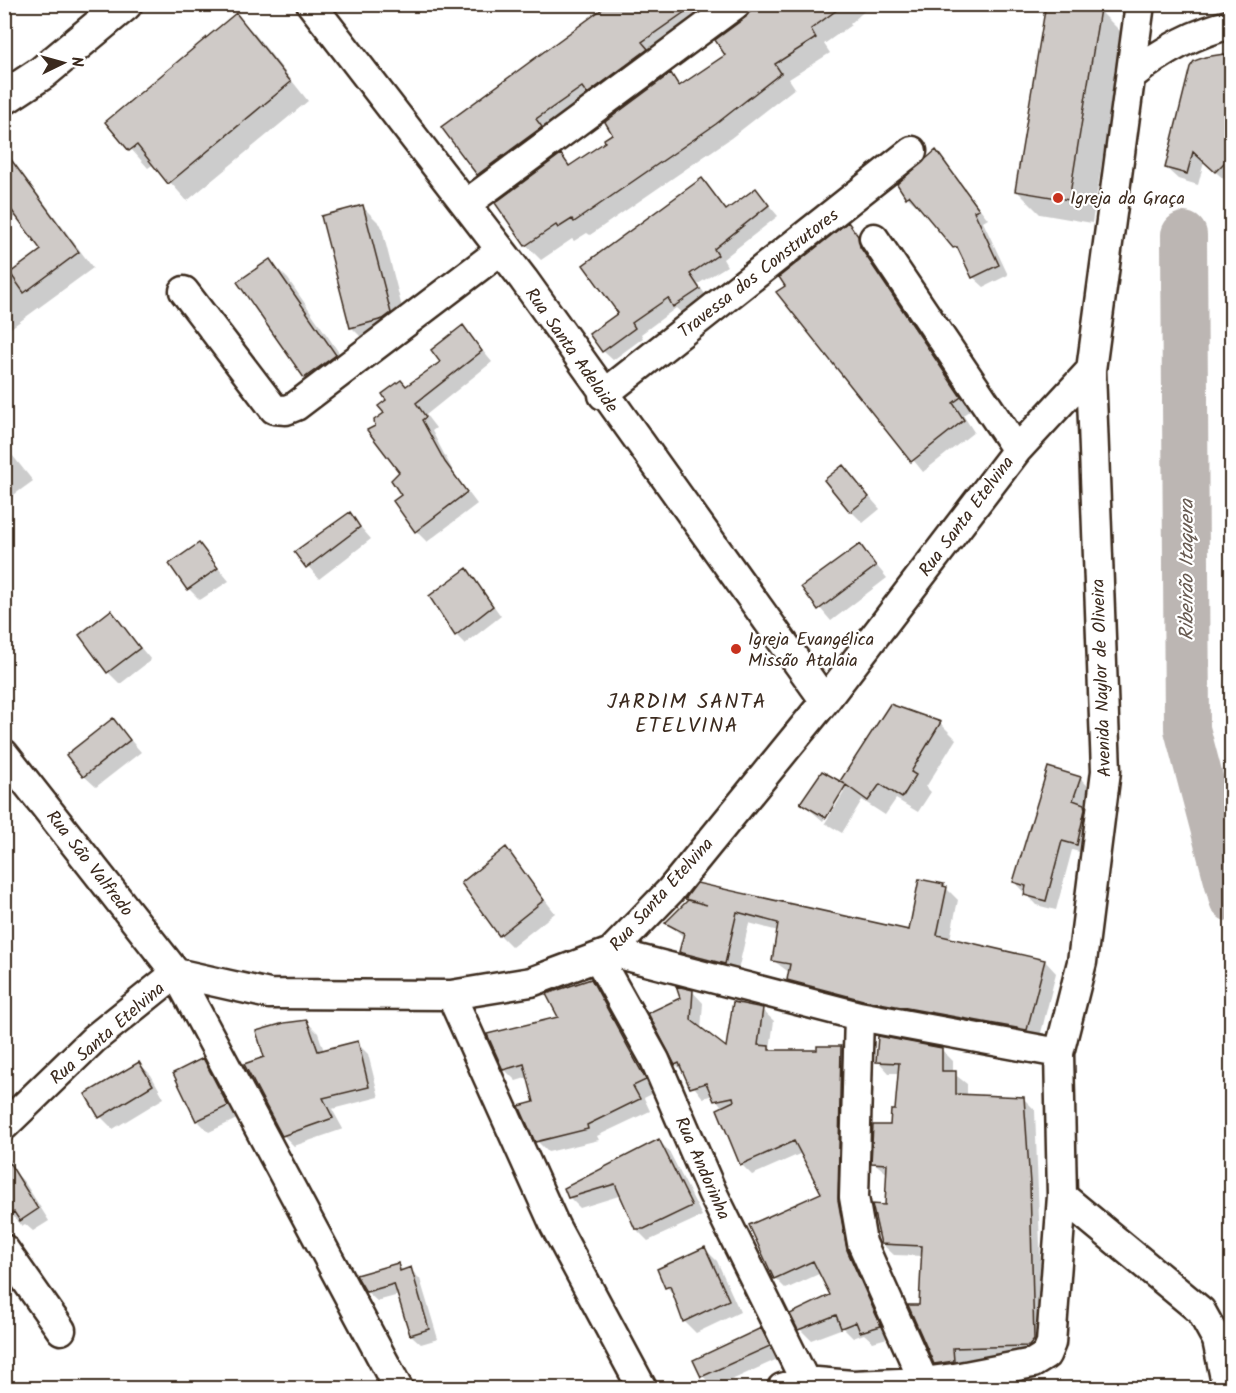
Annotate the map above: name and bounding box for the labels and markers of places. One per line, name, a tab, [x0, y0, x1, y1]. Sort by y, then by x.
place label: Igreja da Graça	[1070, 185, 1185, 214]
marker: Igreja da Graça	[1051, 191, 1065, 205]
place label: Igreja Evangélica Missão Atalaia	[748, 626, 874, 676]
marker: Igreja Evangélica Missão Atalaia	[729, 642, 743, 656]

